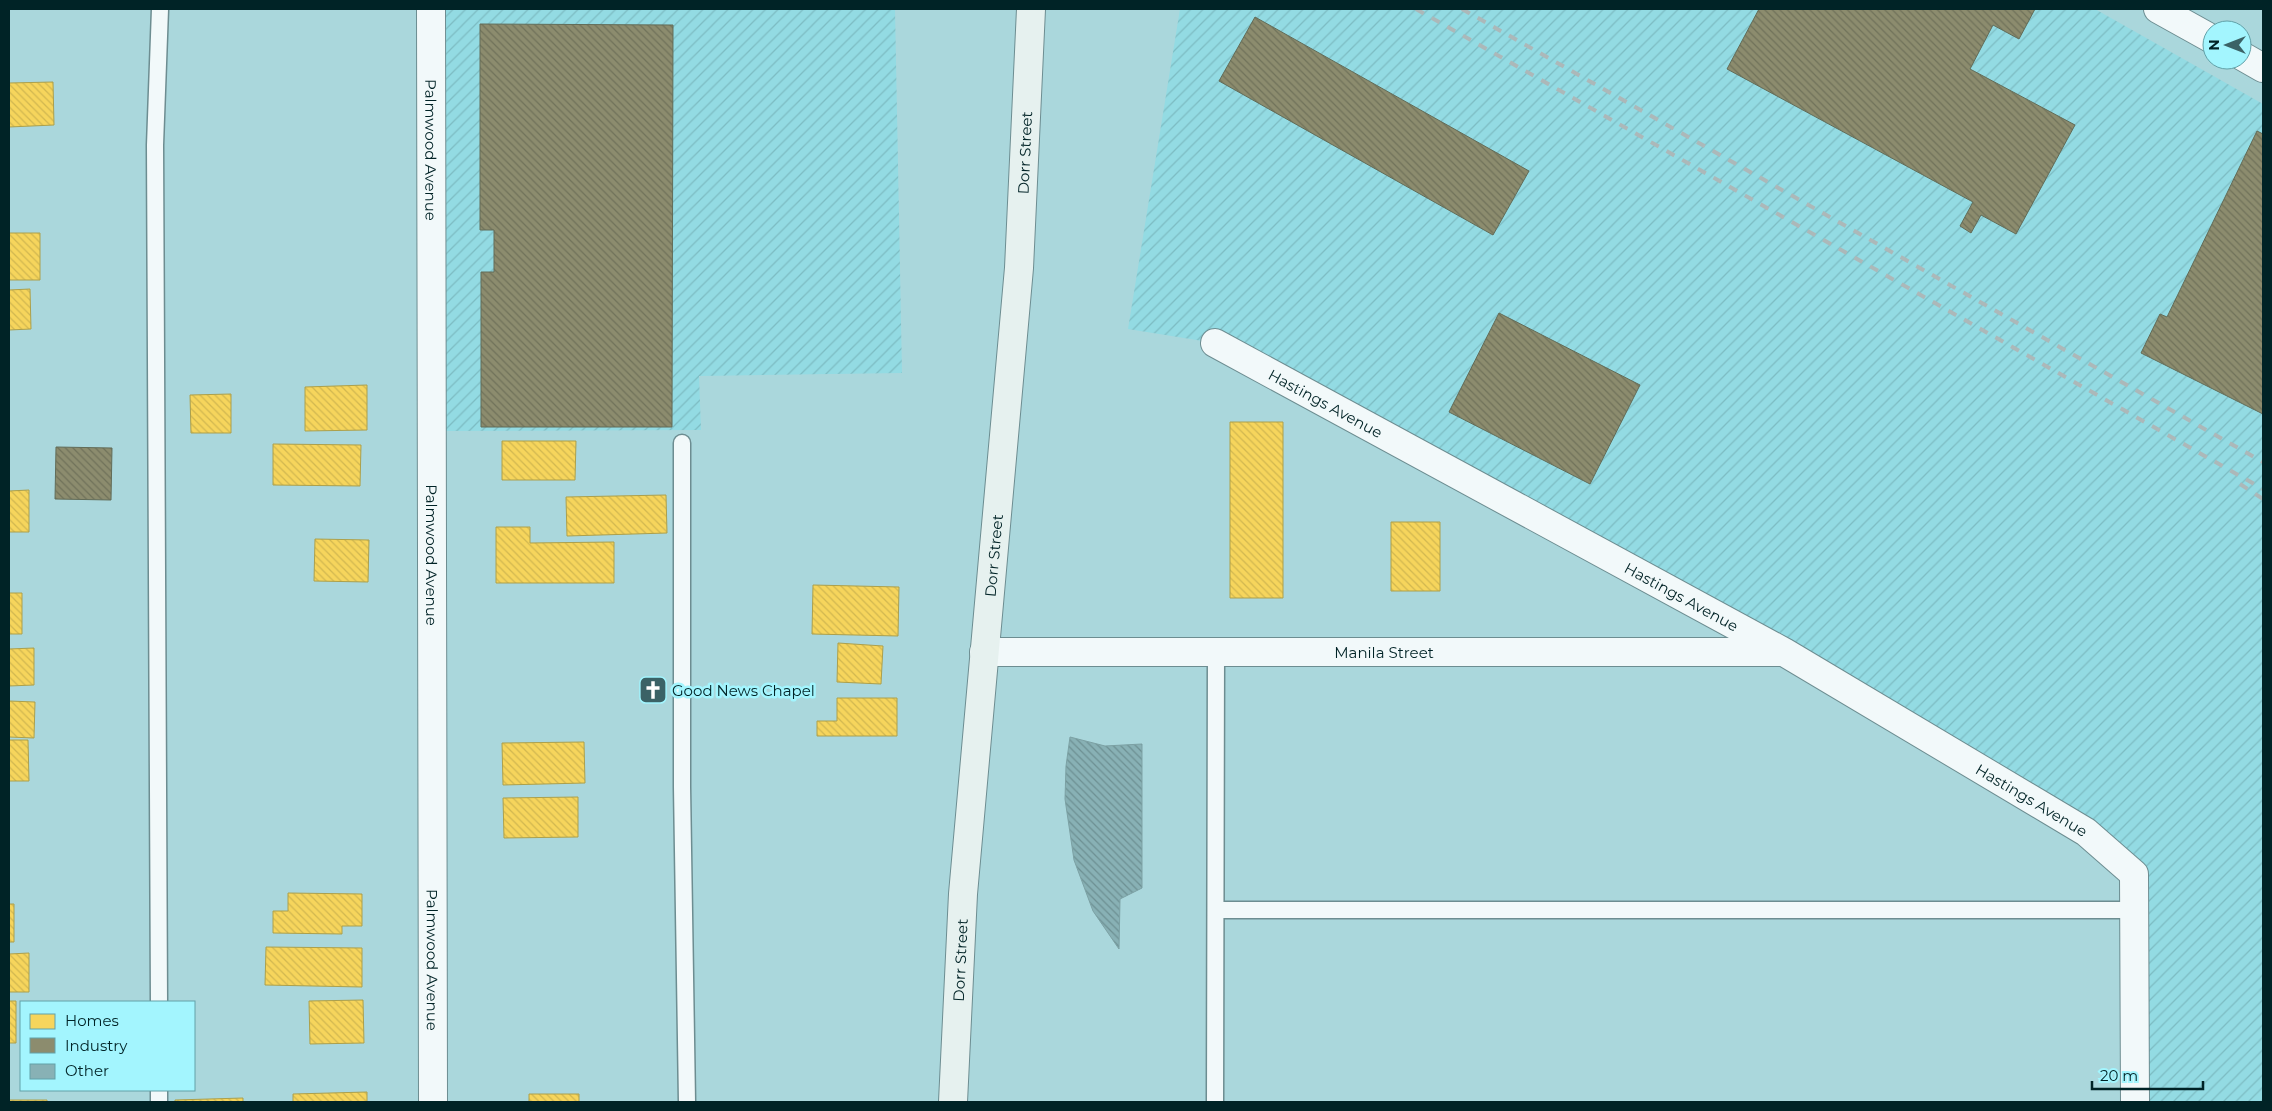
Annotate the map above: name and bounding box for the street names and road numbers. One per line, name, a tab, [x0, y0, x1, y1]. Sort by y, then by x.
street label: Palmwood Avenue	[422, 79, 441, 221]
street label: Dorr Street	[1013, 111, 1036, 195]
street label: Hastings Avenue	[1265, 365, 1386, 442]
street label: Palmwood Avenue	[422, 484, 442, 626]
street label: Dorr Street	[980, 513, 1006, 598]
street label: Hastings Avenue	[1621, 558, 1742, 635]
street label: Manila Street	[1334, 643, 1434, 662]
street label: Hastings Avenue	[1972, 759, 2091, 840]
street label: Palmwood Avenue	[423, 889, 442, 1031]
street label: Dorr Street	[948, 918, 971, 1002]

